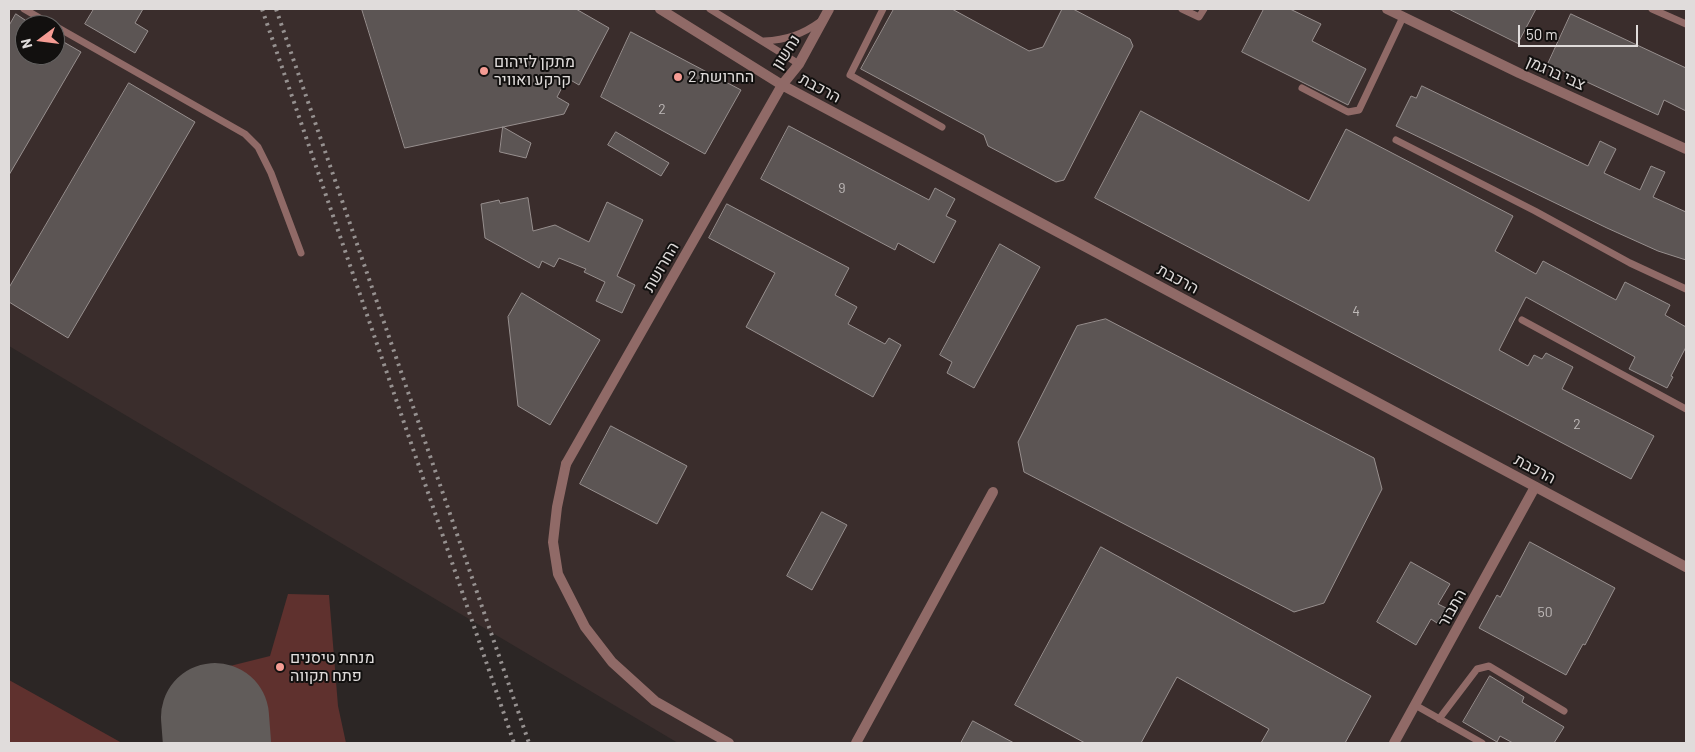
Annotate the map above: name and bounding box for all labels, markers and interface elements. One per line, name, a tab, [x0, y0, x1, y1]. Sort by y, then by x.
north arrow	[15, 15, 65, 65]
scale bar	[1520, 15, 1640, 47]
text: 50 m	[1526, 25, 1558, 43]
street label: נחשון	[768, 31, 804, 73]
text: N	[17, 37, 35, 50]
place label: מתקן לזיהום קרקע ואוויר	[494, 52, 575, 90]
street label: צבי ברגמן	[1524, 52, 1588, 94]
marker: מתקן לזיהום קרקע ואוויר	[478, 65, 490, 77]
place label: החרושת 2	[688, 67, 754, 87]
street label: הרכבת	[796, 69, 844, 107]
marker: החרושת 2	[672, 71, 684, 83]
house number: 2	[658, 101, 666, 117]
house number: 9	[838, 180, 846, 196]
street label: החרושת	[639, 239, 683, 295]
street label: הרכבת	[1154, 260, 1202, 298]
house number: 4	[1352, 303, 1360, 319]
house number: 2	[1573, 416, 1581, 432]
street label: הרכבת	[1511, 450, 1559, 488]
street label: התבור	[1434, 586, 1470, 630]
house number: 50	[1537, 604, 1553, 620]
place label: מנחת טיסנים פתח תקווה	[290, 648, 375, 686]
marker: מנחת טיסנים פתח תקווה	[274, 661, 286, 673]

